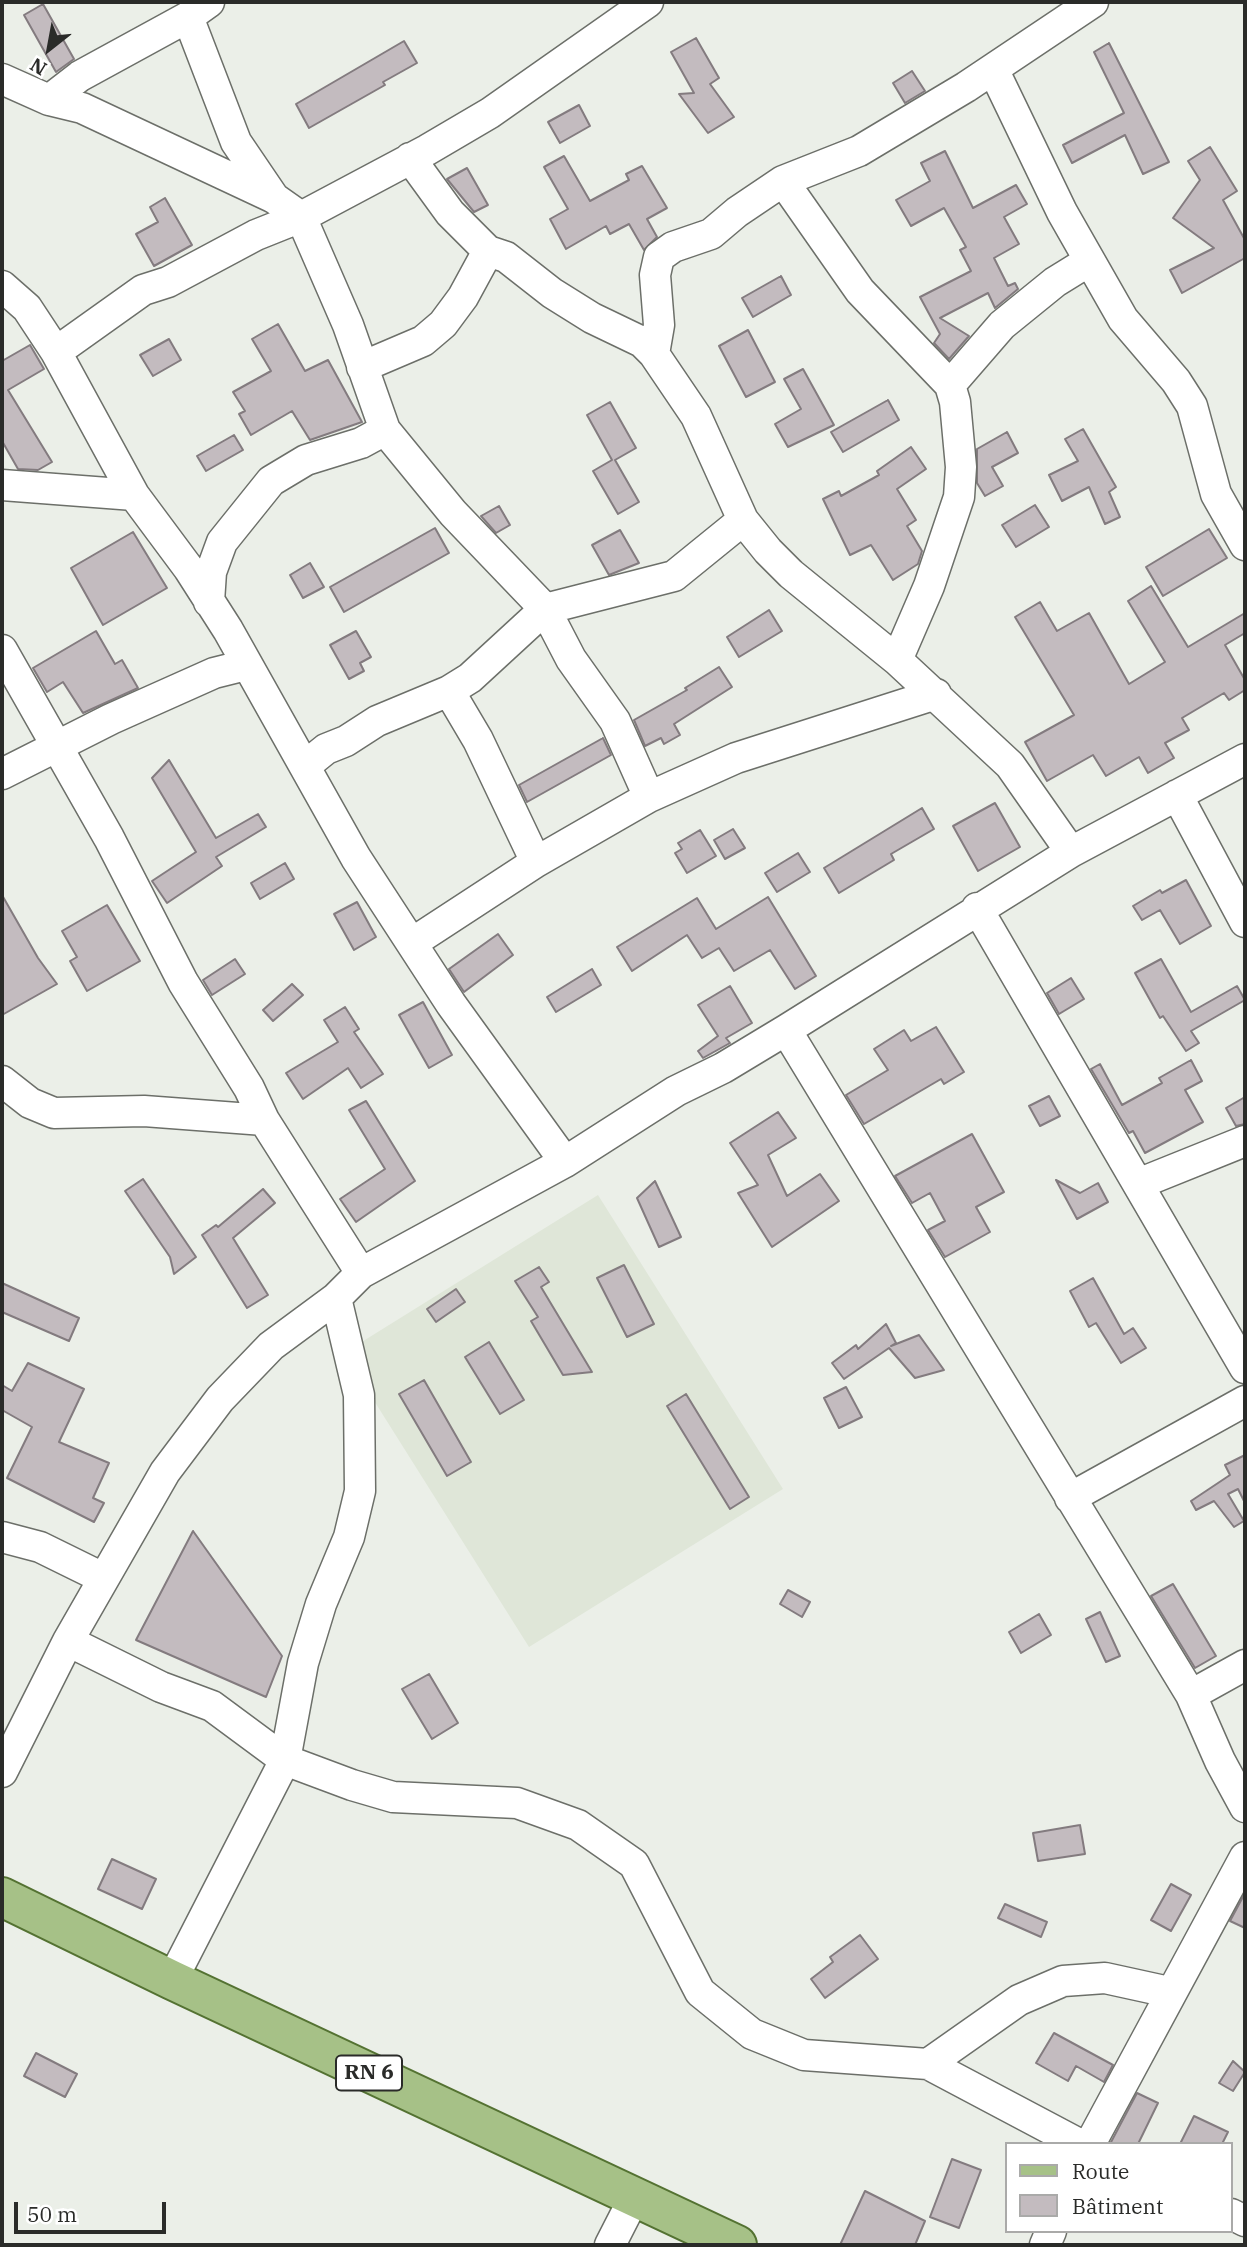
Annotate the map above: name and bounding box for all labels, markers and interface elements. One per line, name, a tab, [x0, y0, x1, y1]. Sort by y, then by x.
north arrow	[14, 14, 84, 84]
text: N	[26, 53, 51, 81]
road number: RN 6	[336, 2056, 402, 2090]
legend	[1006, 2142, 1233, 2233]
text: Route	[1072, 2157, 1129, 2185]
scale bar	[18, 2188, 170, 2232]
text: Bâtiment	[1072, 2192, 1163, 2220]
text: 50 m	[27, 2200, 77, 2228]

